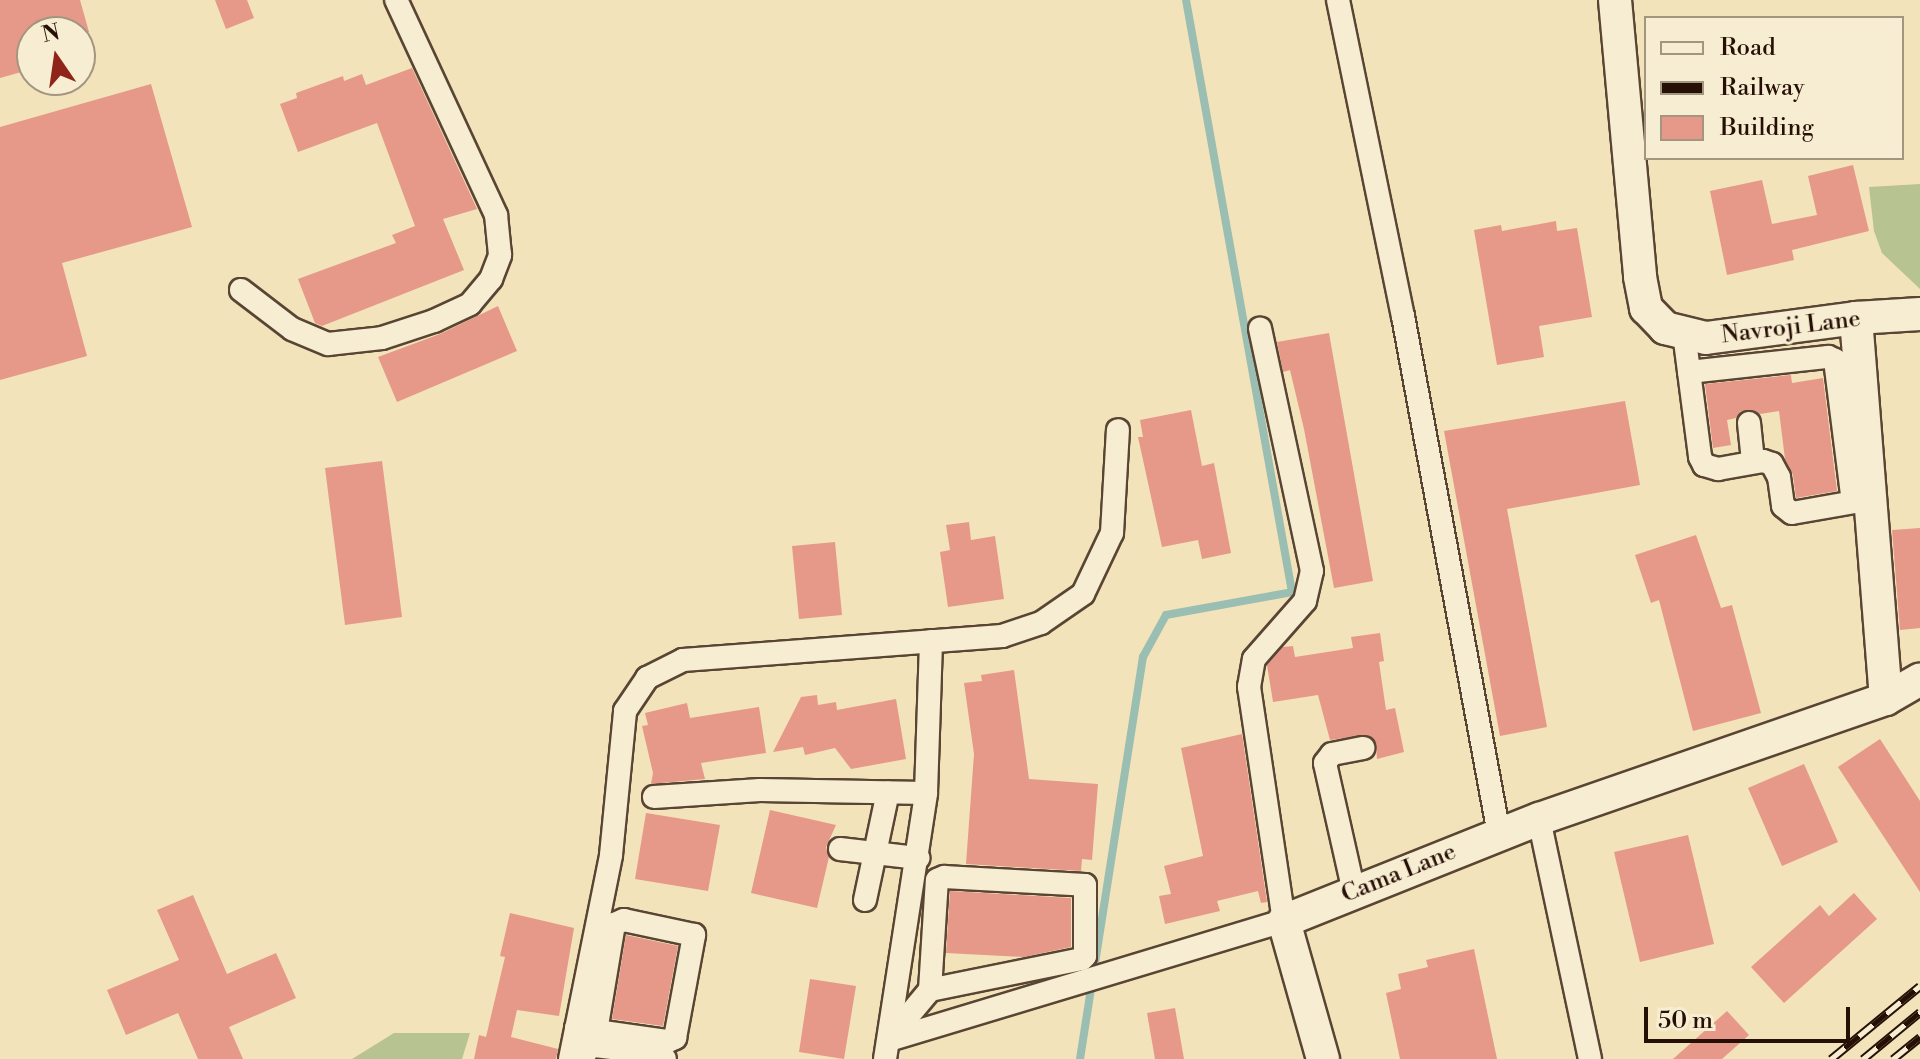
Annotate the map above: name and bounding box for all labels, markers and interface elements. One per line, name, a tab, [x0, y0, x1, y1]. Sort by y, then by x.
north arrow	[16, 16, 96, 96]
legend	[1644, 16, 1904, 160]
text: N	[39, 19, 62, 49]
text: Road	[1720, 33, 1776, 63]
text: Railway	[1720, 73, 1805, 103]
text: Building	[1720, 113, 1814, 143]
street label: Navroji Lane	[1720, 305, 1862, 351]
street label: Cama Lane	[1337, 838, 1461, 910]
scale bar	[1648, 991, 1854, 1041]
text: 50 m	[1658, 1006, 1713, 1036]

